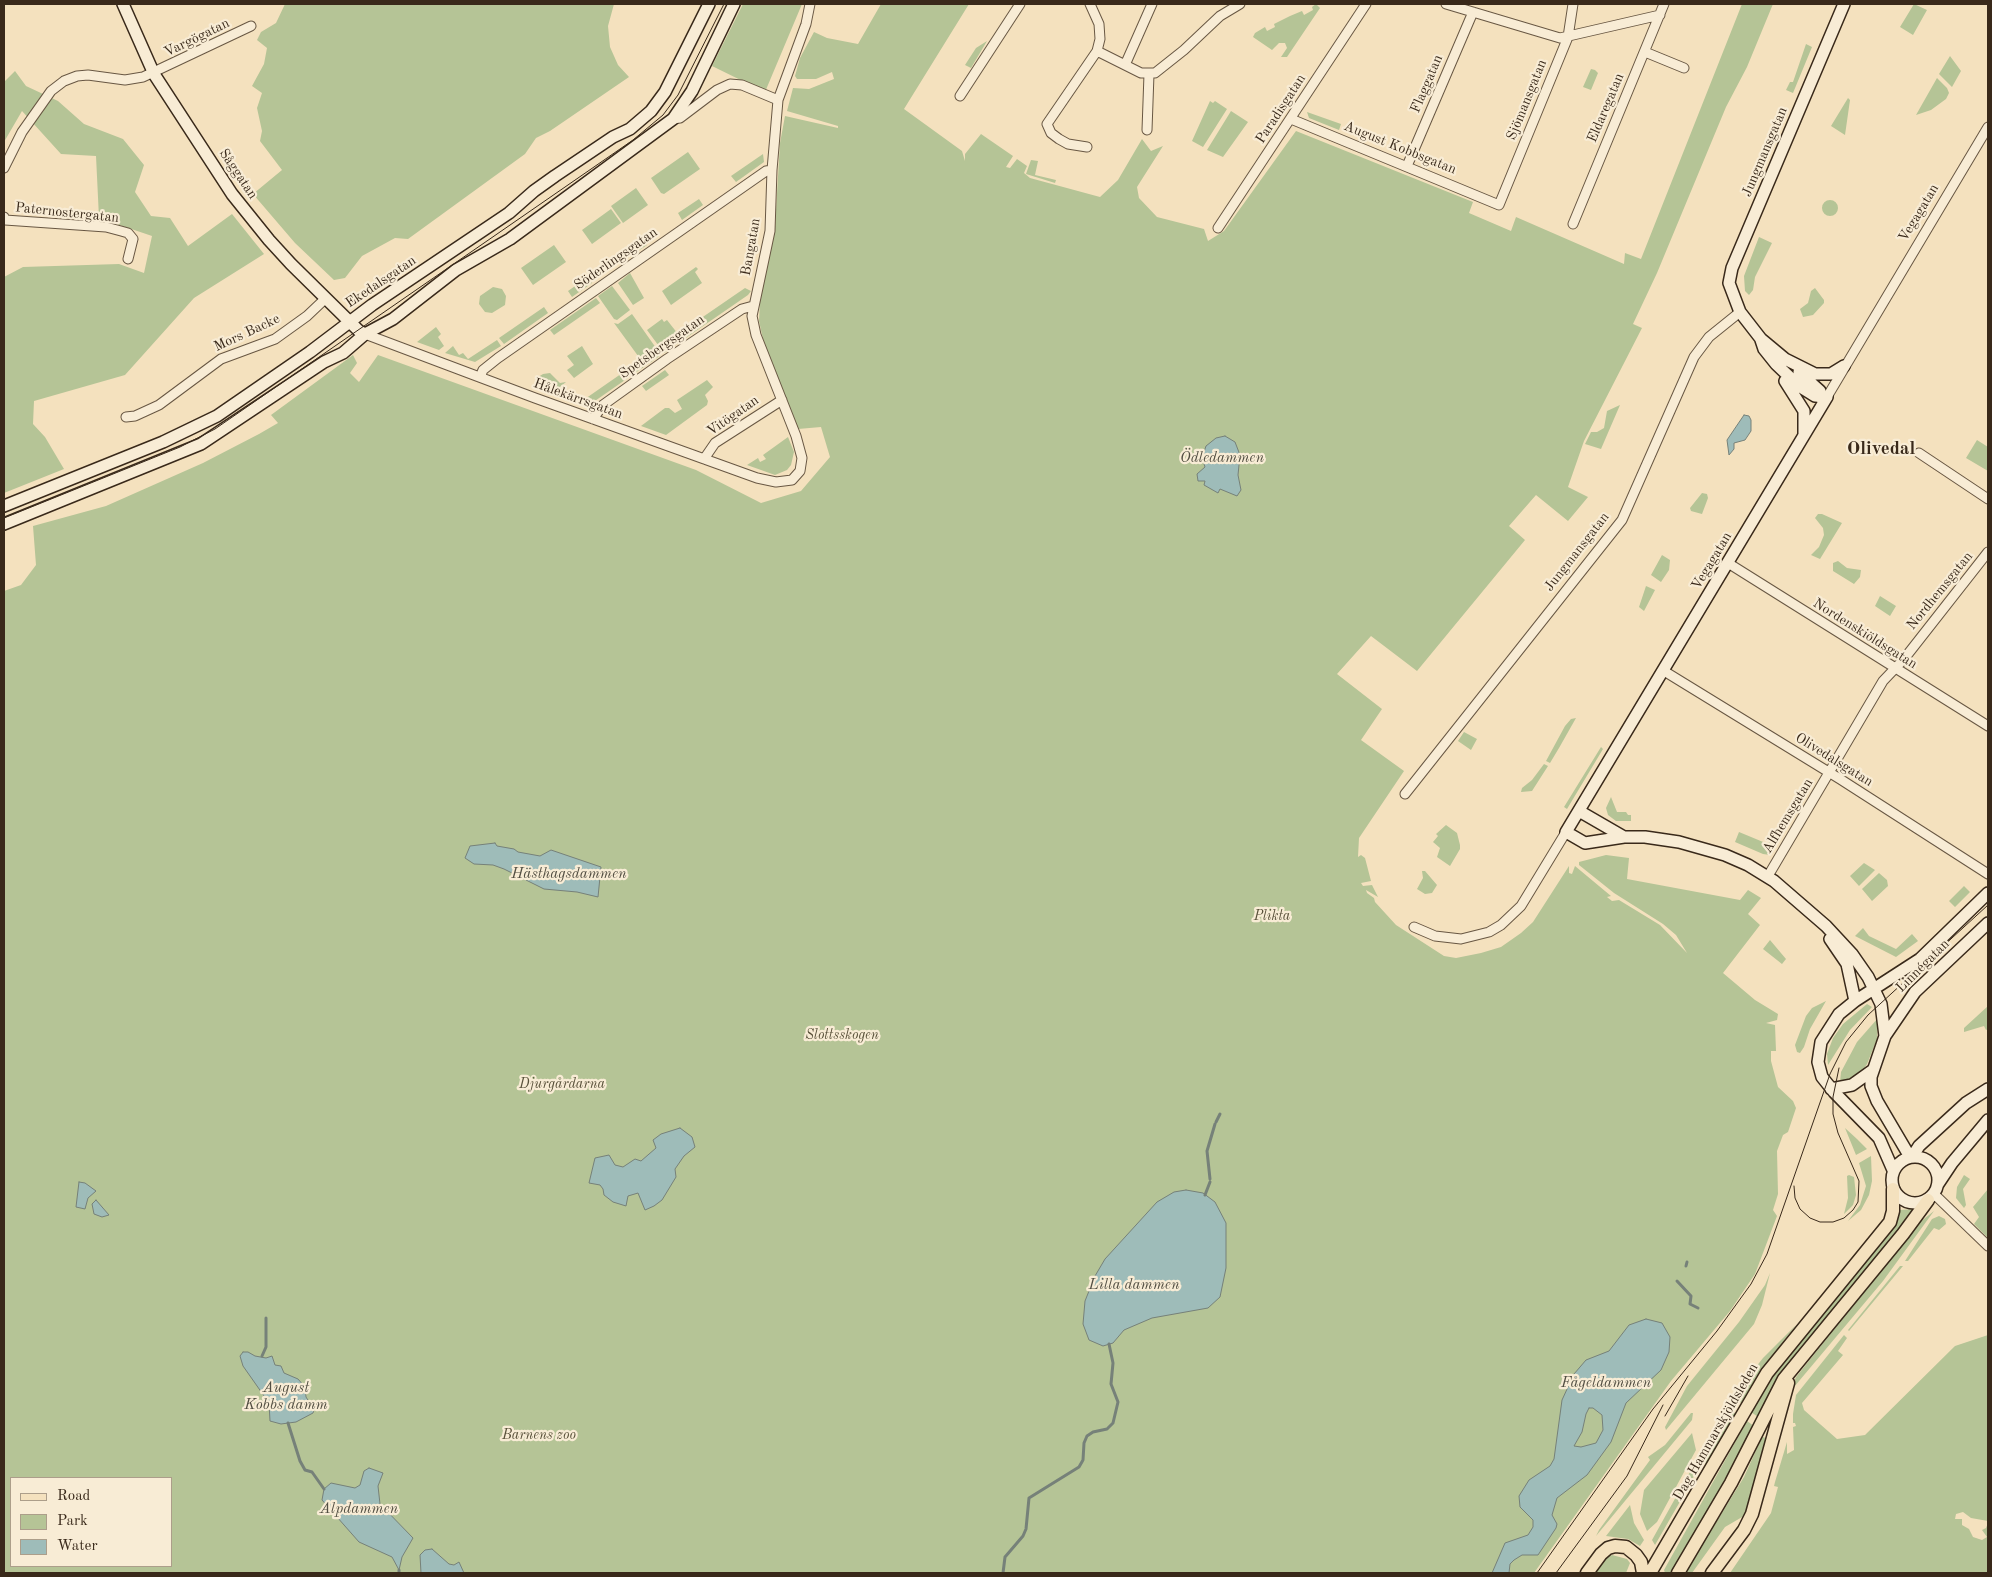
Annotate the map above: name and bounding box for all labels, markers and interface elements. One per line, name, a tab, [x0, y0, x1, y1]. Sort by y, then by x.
street label: Vargögatan	[162, 15, 232, 61]
street label: Flaggatan	[1407, 52, 1447, 116]
street label: Sjömansgatan	[1503, 57, 1551, 143]
street label: Paradisgatan	[1252, 71, 1310, 147]
street label: Eldaregatan	[1584, 71, 1628, 145]
street label: Jungmansgatan	[1739, 105, 1791, 199]
street label: August Kobbsgatan	[1341, 118, 1459, 178]
street label: Såggatan	[215, 146, 261, 202]
street label: Vegagatan	[1895, 181, 1943, 245]
street label: Paternostergatan	[14, 199, 120, 227]
street label: Bangatan	[738, 217, 764, 277]
street label: Söderlingsgatan	[571, 224, 661, 294]
street label: Ekedalsgatan	[343, 252, 419, 312]
street label: Mors Backe	[211, 310, 283, 356]
street label: Spetsbergsgatan	[616, 311, 708, 383]
street label: Hålekärrsgatan	[531, 375, 625, 423]
street label: Vitögatan	[704, 392, 762, 440]
district label: Olivedal	[1847, 438, 1915, 460]
water label: Ödledammen	[1180, 449, 1264, 467]
street label: Jungmansgatan	[1541, 509, 1613, 595]
street label: Vegagatan	[1688, 529, 1736, 593]
street label: Nordhemsgatan	[1903, 548, 1977, 634]
street label: Nordenskiöldsgatan	[1810, 595, 1920, 673]
street label: Olivedalsgatan	[1792, 729, 1876, 791]
street label: Alfhemsgatan	[1759, 776, 1817, 856]
water label: Hästhagsdammen	[511, 865, 627, 883]
park label: Plikta	[1254, 908, 1290, 924]
street label: Linnégatan	[1893, 936, 1953, 996]
park label: Slottsskogen	[805, 1027, 879, 1043]
park label: Djurgårdarna	[519, 1076, 605, 1092]
water label: Lilla dammen	[1088, 1276, 1180, 1294]
street label: Dag Hammarskjöldsleden	[1670, 1360, 1762, 1504]
water label: Fågeldammen	[1561, 1374, 1651, 1392]
water label: August Kobbs damm	[244, 1379, 328, 1414]
park label: Barnens zoo	[502, 1427, 576, 1443]
legend	[10, 1477, 172, 1567]
text: Road	[57, 1489, 90, 1504]
water label: Alpdammen	[320, 1500, 398, 1518]
text: Park	[57, 1514, 88, 1529]
text: Water	[57, 1539, 98, 1554]

